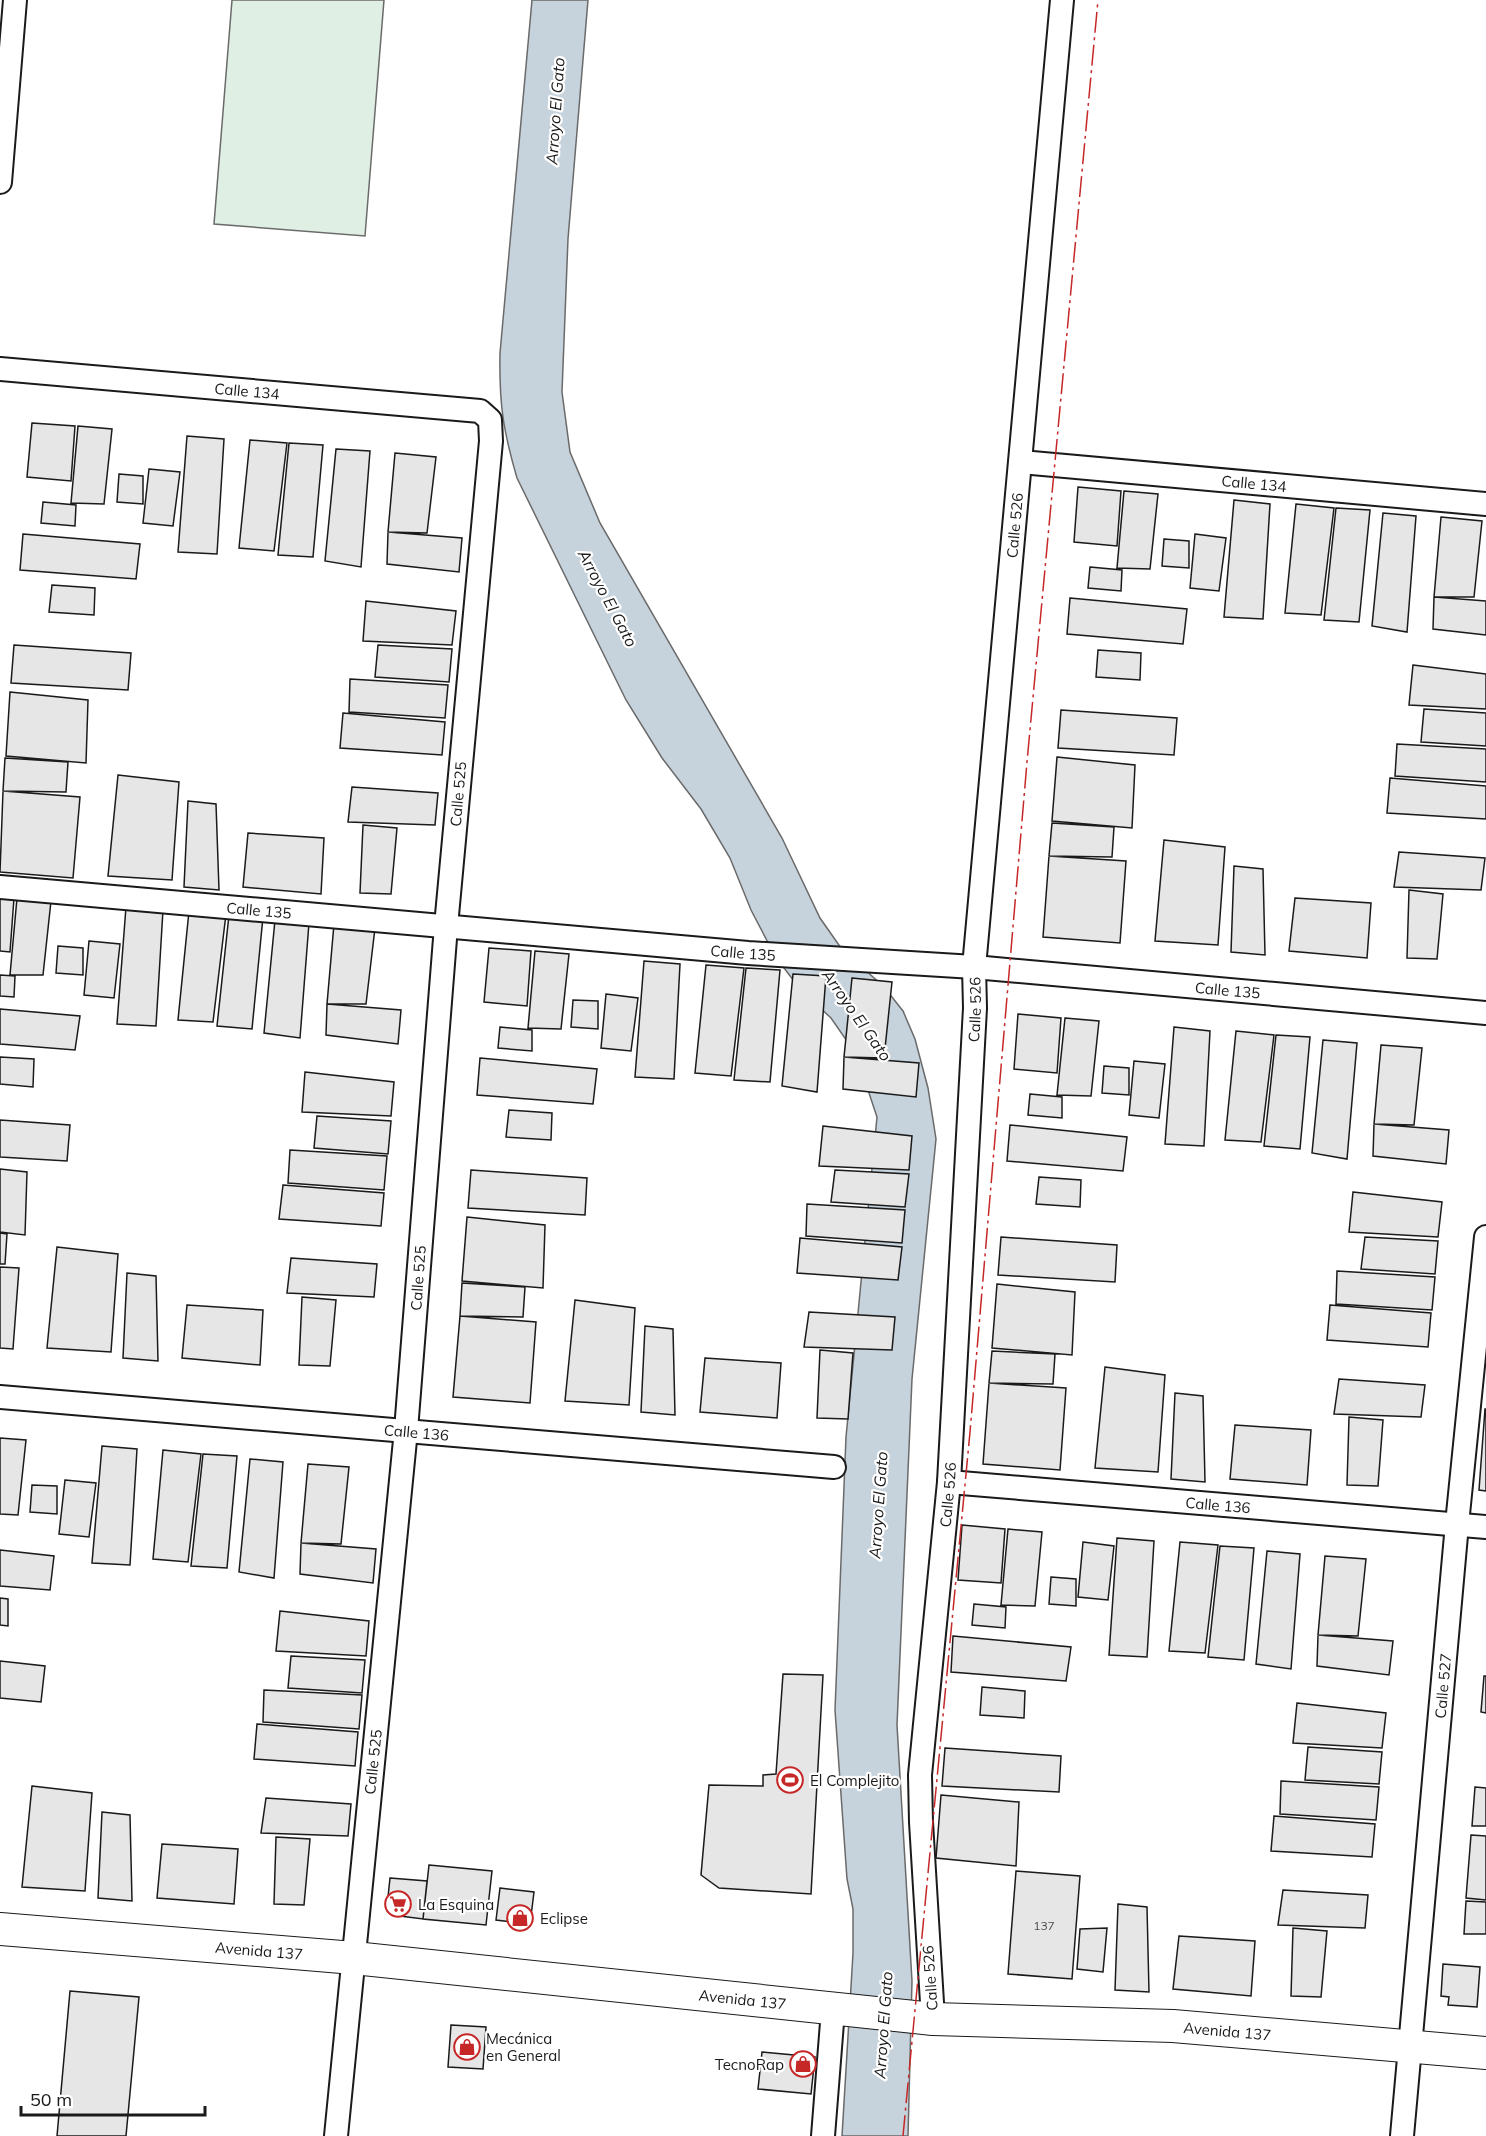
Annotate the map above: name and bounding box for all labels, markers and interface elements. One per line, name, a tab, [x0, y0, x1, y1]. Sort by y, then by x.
water label: Arroyo El Gato	[541, 57, 569, 166]
street label: Calle 134	[214, 378, 280, 403]
street label: Calle 134	[1221, 471, 1287, 495]
street label: Calle 526	[1002, 492, 1027, 559]
water label: Arroyo El Gato	[574, 545, 642, 650]
street label: Calle 525	[446, 761, 470, 827]
street label: Calle 135	[226, 898, 292, 922]
street label: Calle 135	[710, 940, 776, 964]
water label: Arroyo El Gato	[817, 964, 896, 1065]
street label: Calle 526	[964, 977, 984, 1043]
street label: Calle 135	[1194, 977, 1261, 1002]
street label: Calle 525	[406, 1245, 430, 1311]
street label: Calle 136	[383, 1420, 450, 1444]
water label: Arroyo El Gato	[864, 1451, 892, 1560]
street label: Calle 526	[935, 1462, 960, 1528]
street label: Calle 136	[1185, 1492, 1251, 1517]
street label: Calle 527	[1430, 1652, 1455, 1719]
street label: Calle 525	[360, 1729, 386, 1795]
sports icon: El Complejito	[775, 1765, 805, 1795]
place label: El Complejito	[810, 1771, 899, 1790]
supermarket icon: La Esquina	[383, 1889, 413, 1919]
place label: La Esquina	[418, 1895, 494, 1914]
shop icon: Eclipse	[505, 1903, 535, 1933]
place label: Eclipse	[540, 1909, 588, 1928]
house number: 137	[1033, 1918, 1055, 1933]
street label: Avenida 137	[214, 1937, 304, 1963]
street label: Calle 526	[918, 1945, 942, 2011]
water label: Arroyo El Gato	[869, 1971, 897, 2080]
street label: Avenida 137	[698, 1985, 787, 2013]
street label: Avenida 137	[1183, 2017, 1272, 2044]
place label: Mecánica en General	[486, 2029, 561, 2065]
shop icon: Mecánica en General	[452, 2032, 482, 2062]
shop icon: TecnoRap	[788, 2049, 818, 2079]
place label: TecnoRap	[715, 2055, 784, 2074]
scale bar	[21, 2079, 206, 2117]
text: 50 m	[30, 2088, 72, 2111]

